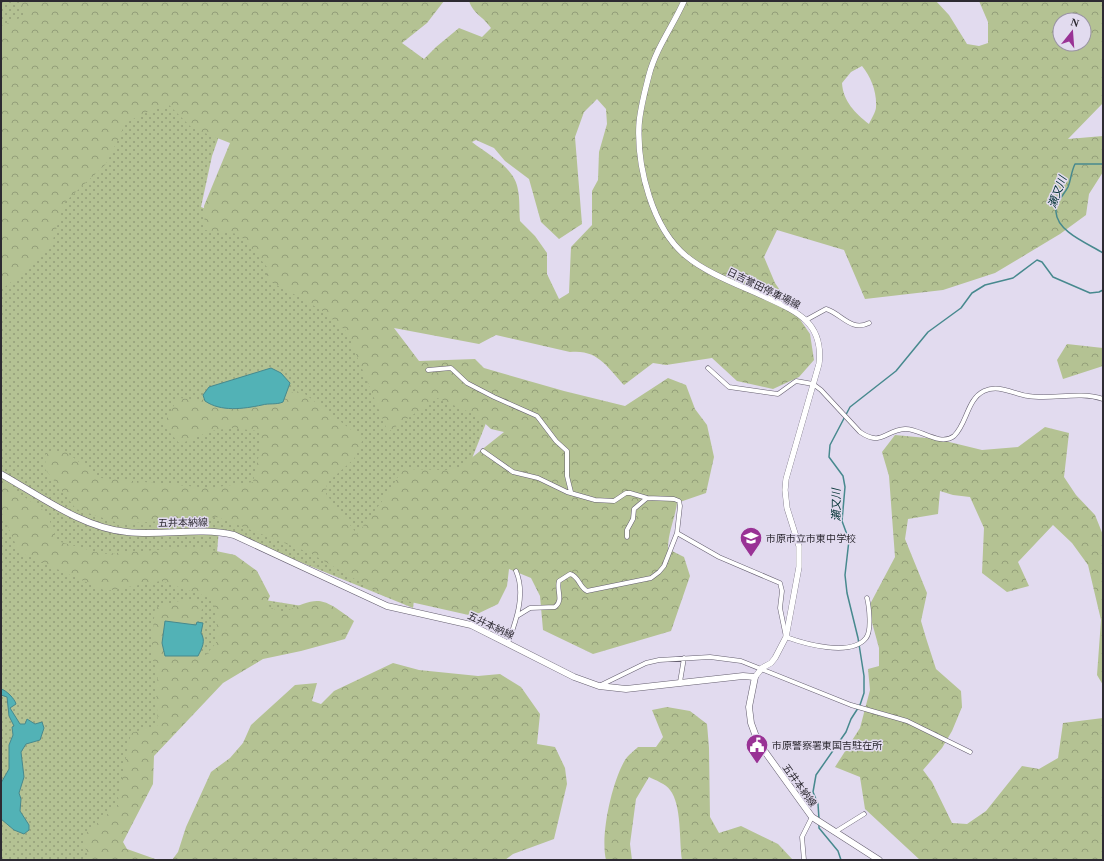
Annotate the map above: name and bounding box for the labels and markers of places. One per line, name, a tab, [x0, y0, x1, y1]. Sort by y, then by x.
school or university icon: 市原市立市東中学校	[738, 525, 764, 558]
place label: 市原市立市東中学校	[766, 533, 856, 544]
public building icon: 市原警察署東国吉駐在所	[744, 732, 770, 765]
place label: 市原警察署東国吉駐在所	[772, 740, 882, 751]

